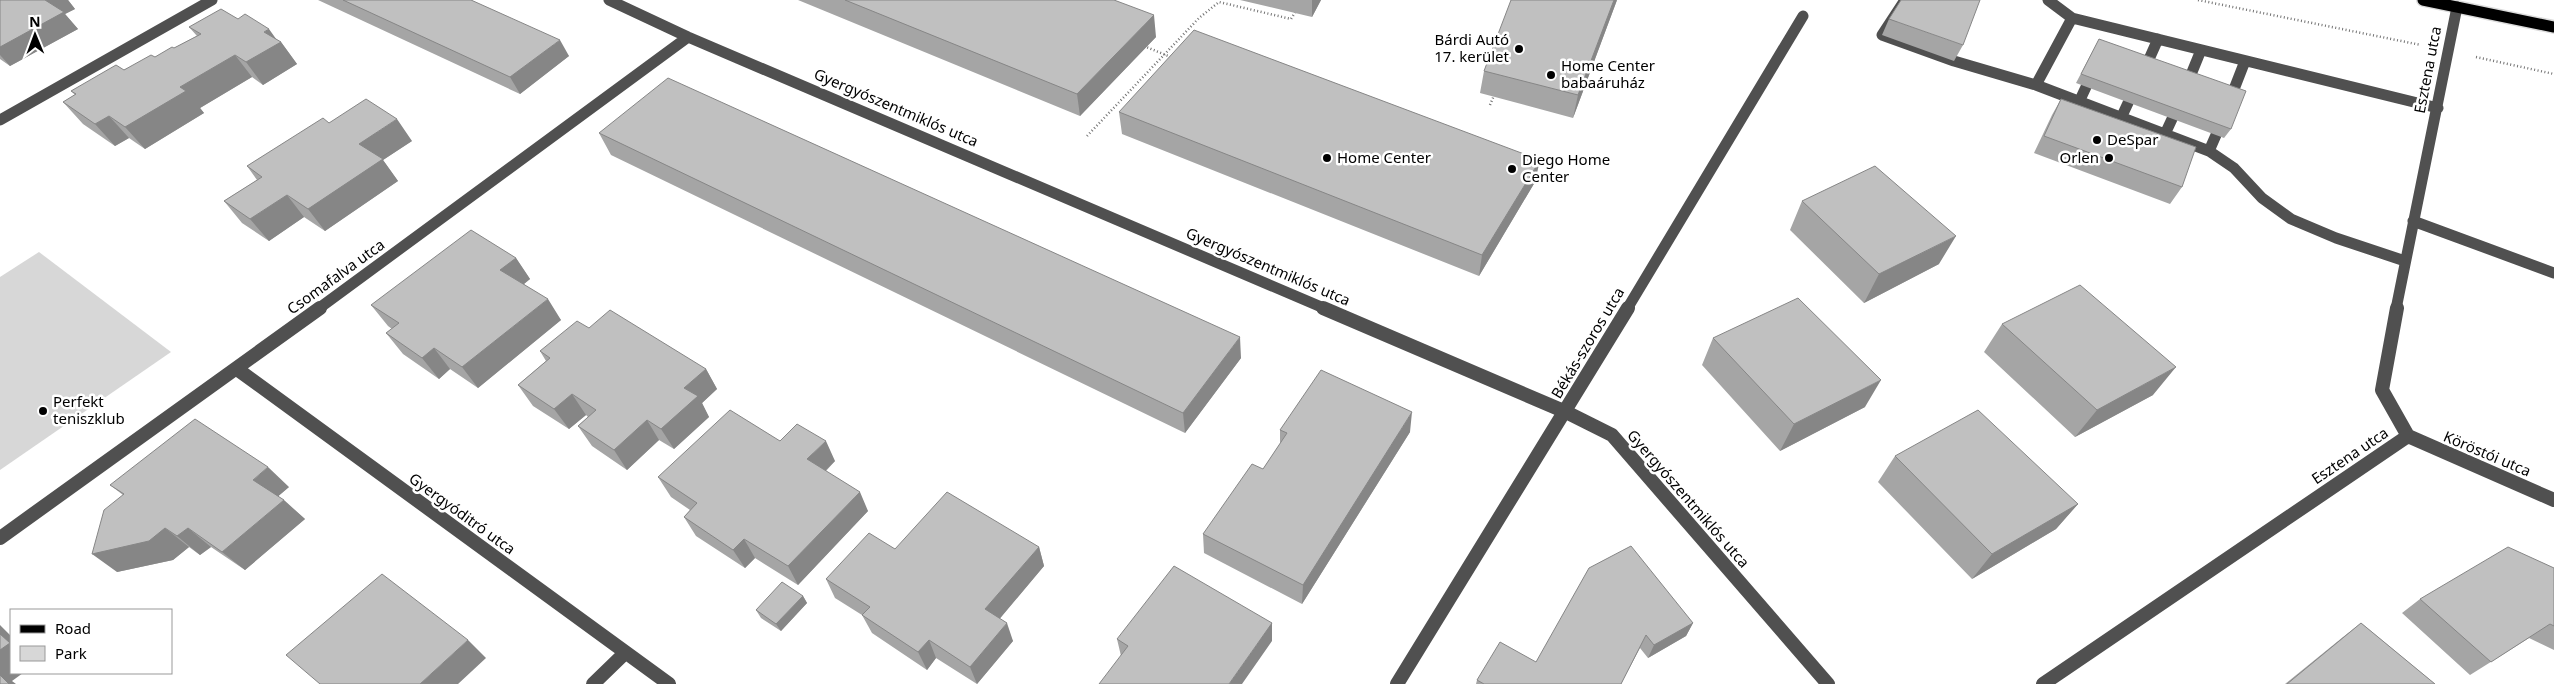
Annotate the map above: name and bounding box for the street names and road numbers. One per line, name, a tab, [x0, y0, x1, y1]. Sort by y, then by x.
street label: Esztena utca	[2409, 25, 2445, 115]
street label: Gyergyószentmiklós utca	[811, 63, 982, 151]
street label: Gyergyószentmiklós utca	[1183, 222, 1354, 310]
street label: Csomafalva utca	[283, 234, 388, 318]
street label: Békás-szoros utca	[1546, 283, 1628, 402]
street label: Esztena utca	[2307, 422, 2392, 488]
street label: Gyergyószentmiklós utca	[1623, 425, 1754, 572]
street label: Köröstói utca	[2441, 426, 2534, 480]
street label: Gyergyóditró utca	[405, 468, 520, 559]

